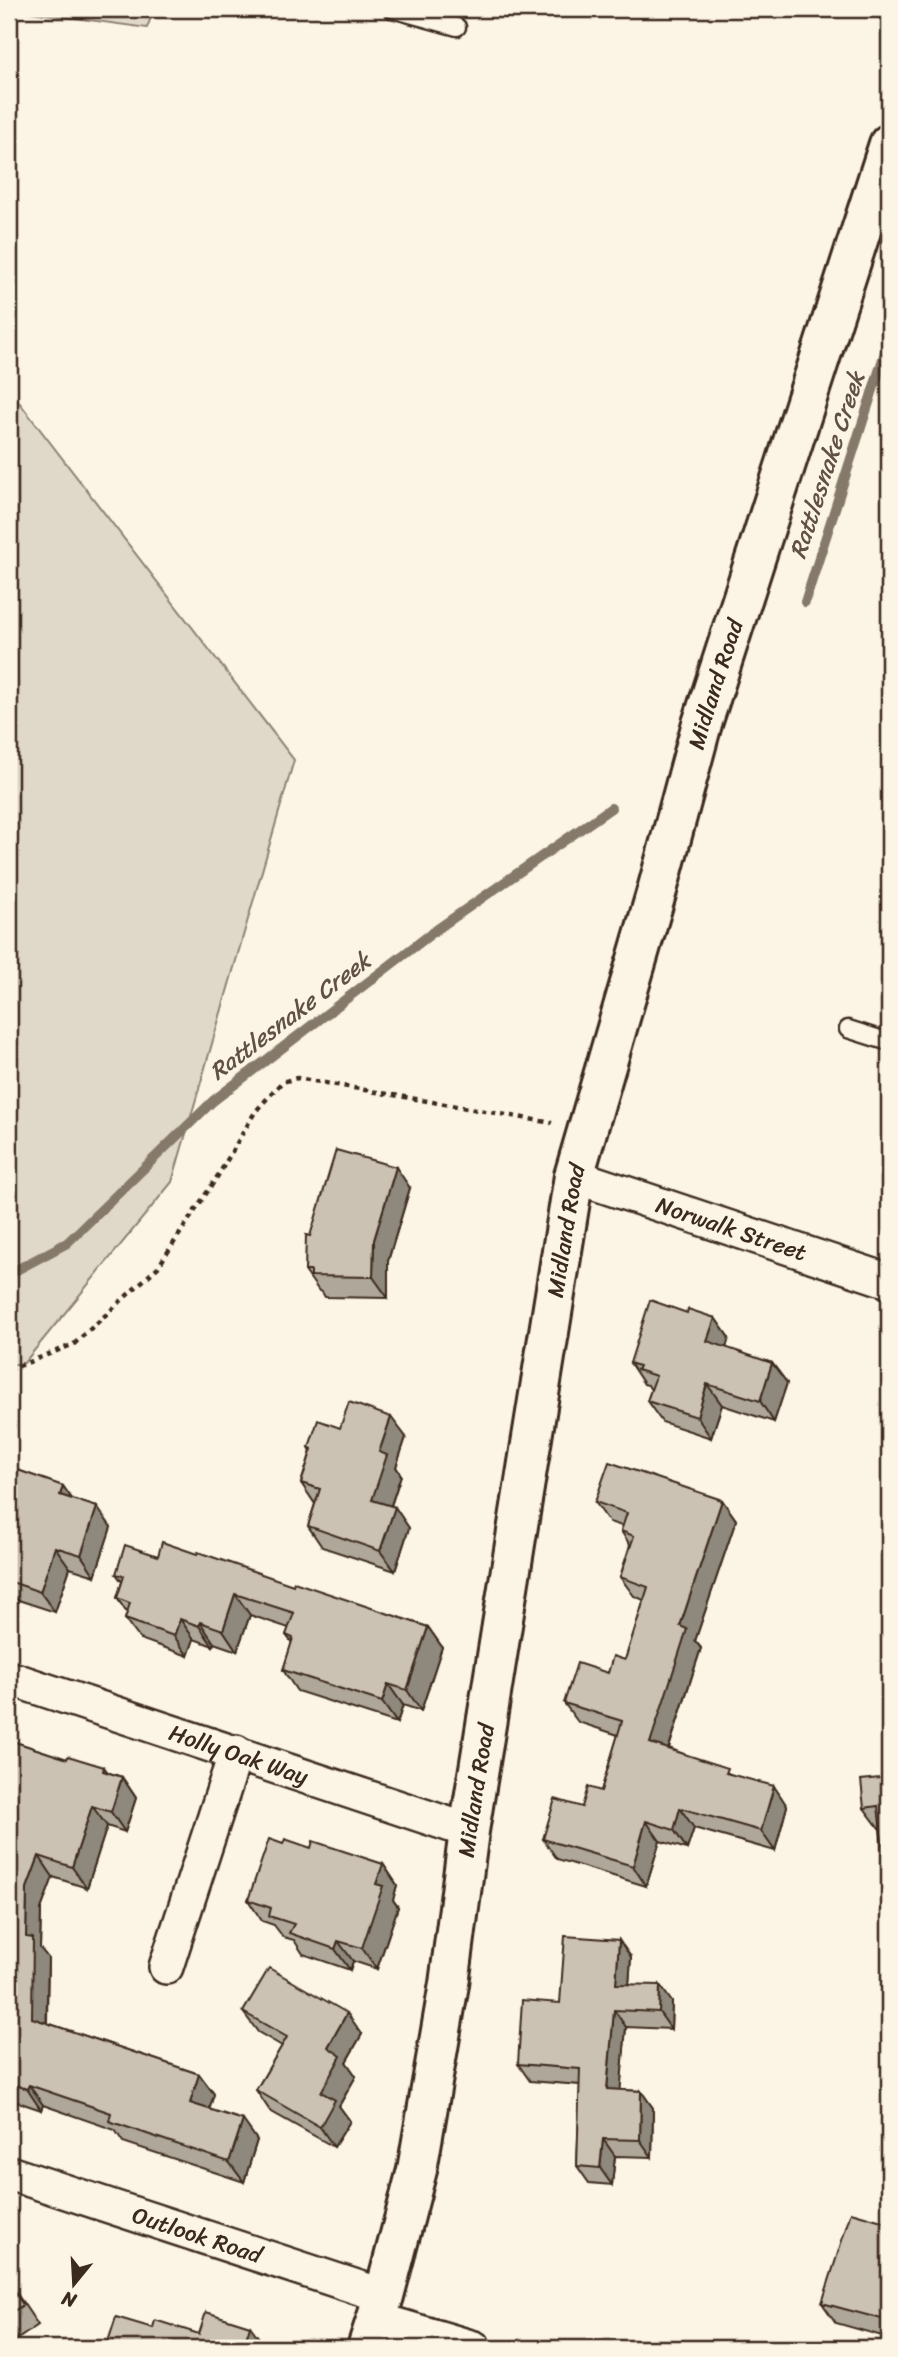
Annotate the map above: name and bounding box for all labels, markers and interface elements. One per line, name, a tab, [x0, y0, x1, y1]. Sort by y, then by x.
water label: Rattlesnake Creek	[777, 365, 877, 564]
street label: Midland Road	[676, 612, 756, 754]
water label: Rattlesnake Creek	[200, 940, 381, 1091]
street label: Midland Road	[535, 1157, 598, 1301]
street label: Norwalk Street	[650, 1185, 812, 1273]
street label: Holly Oak Way	[163, 1713, 314, 1797]
street label: Midland Road	[446, 1719, 507, 1860]
street label: Outlook Road	[127, 2195, 269, 2276]
north arrow	[38, 2248, 108, 2318]
text: N	[57, 2282, 81, 2318]

